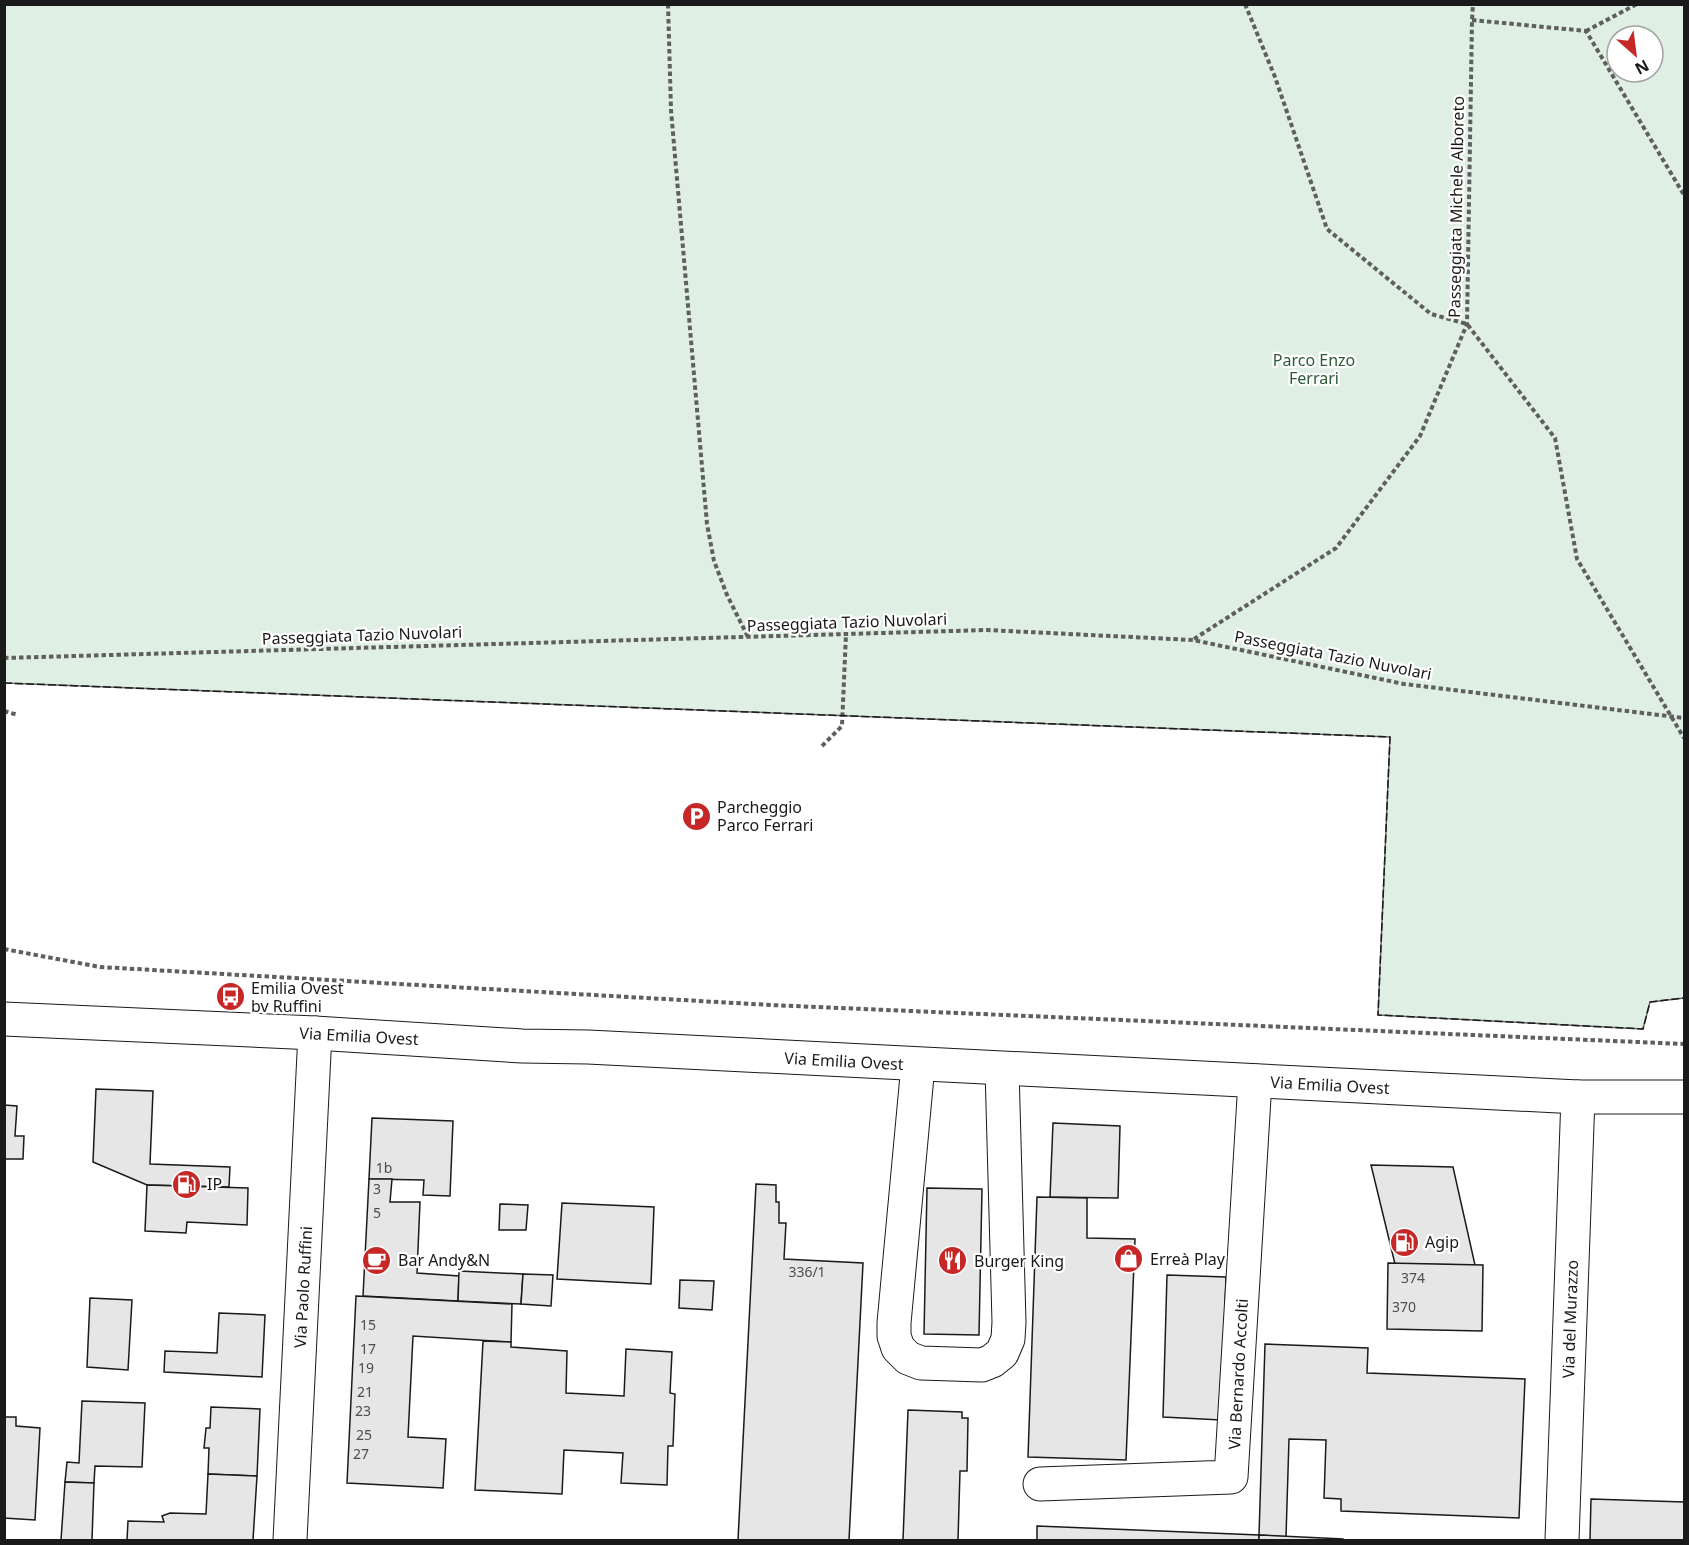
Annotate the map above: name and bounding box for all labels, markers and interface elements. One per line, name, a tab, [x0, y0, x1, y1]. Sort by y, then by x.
north arrow	[1605, 24, 1665, 84]
text: N	[1631, 54, 1653, 80]
street label: Passeggiata Michele Alboreto	[1443, 96, 1469, 318]
park label: Parco Enzo Ferrari	[1273, 349, 1355, 389]
street label: Passeggiata Tazio Nuvolari	[746, 608, 948, 636]
street label: Passeggiata Tazio Nuvolari	[261, 621, 463, 649]
street label: Passeggiata Tazio Nuvolari	[1233, 625, 1433, 685]
place label: Parcheggio Parco Ferrari	[717, 796, 813, 836]
parking icon: Parcheggio Parco Ferrari	[680, 800, 712, 832]
place label: Emilia Ovest bv Ruffini	[251, 977, 344, 1017]
bus stop icon: Emilia Ovest bv Ruffini	[214, 981, 246, 1013]
street label: Via Emilia Ovest	[299, 1022, 419, 1050]
street label: Via Emilia Ovest	[784, 1047, 904, 1075]
street label: Via Emilia Ovest	[1270, 1071, 1390, 1099]
house number: 1b	[376, 1158, 392, 1177]
fuel station icon: IP	[170, 1168, 202, 1200]
place label: IP	[207, 1173, 222, 1195]
house number: 3	[373, 1179, 381, 1198]
house number: 5	[373, 1203, 381, 1222]
street label: Via Paolo Ruffini	[289, 1225, 317, 1349]
fuel station icon: Agip	[1388, 1226, 1420, 1258]
place label: Agip	[1425, 1231, 1459, 1253]
shop icon: Erreà Play	[1113, 1243, 1145, 1275]
cafe icon: Bar Andy&N	[361, 1244, 393, 1276]
restaurant icon: Burger King	[937, 1245, 969, 1277]
place label: Erreà Play	[1150, 1248, 1226, 1270]
place label: Bar Andy&N	[398, 1249, 490, 1271]
place label: Burger King	[974, 1250, 1064, 1272]
street label: Via del Murazzo	[1557, 1259, 1583, 1379]
house number: 336/1	[788, 1262, 826, 1281]
house number: 374	[1401, 1268, 1425, 1287]
house number: 370	[1392, 1297, 1416, 1316]
street label: Via Bernardo Accolti	[1223, 1298, 1253, 1450]
house number: 15	[360, 1315, 376, 1334]
house number: 17	[360, 1339, 376, 1358]
house number: 19	[358, 1358, 374, 1377]
house number: 21	[357, 1382, 373, 1401]
house number: 23	[355, 1401, 371, 1420]
house number: 25	[356, 1425, 372, 1444]
house number: 27	[353, 1444, 369, 1463]

